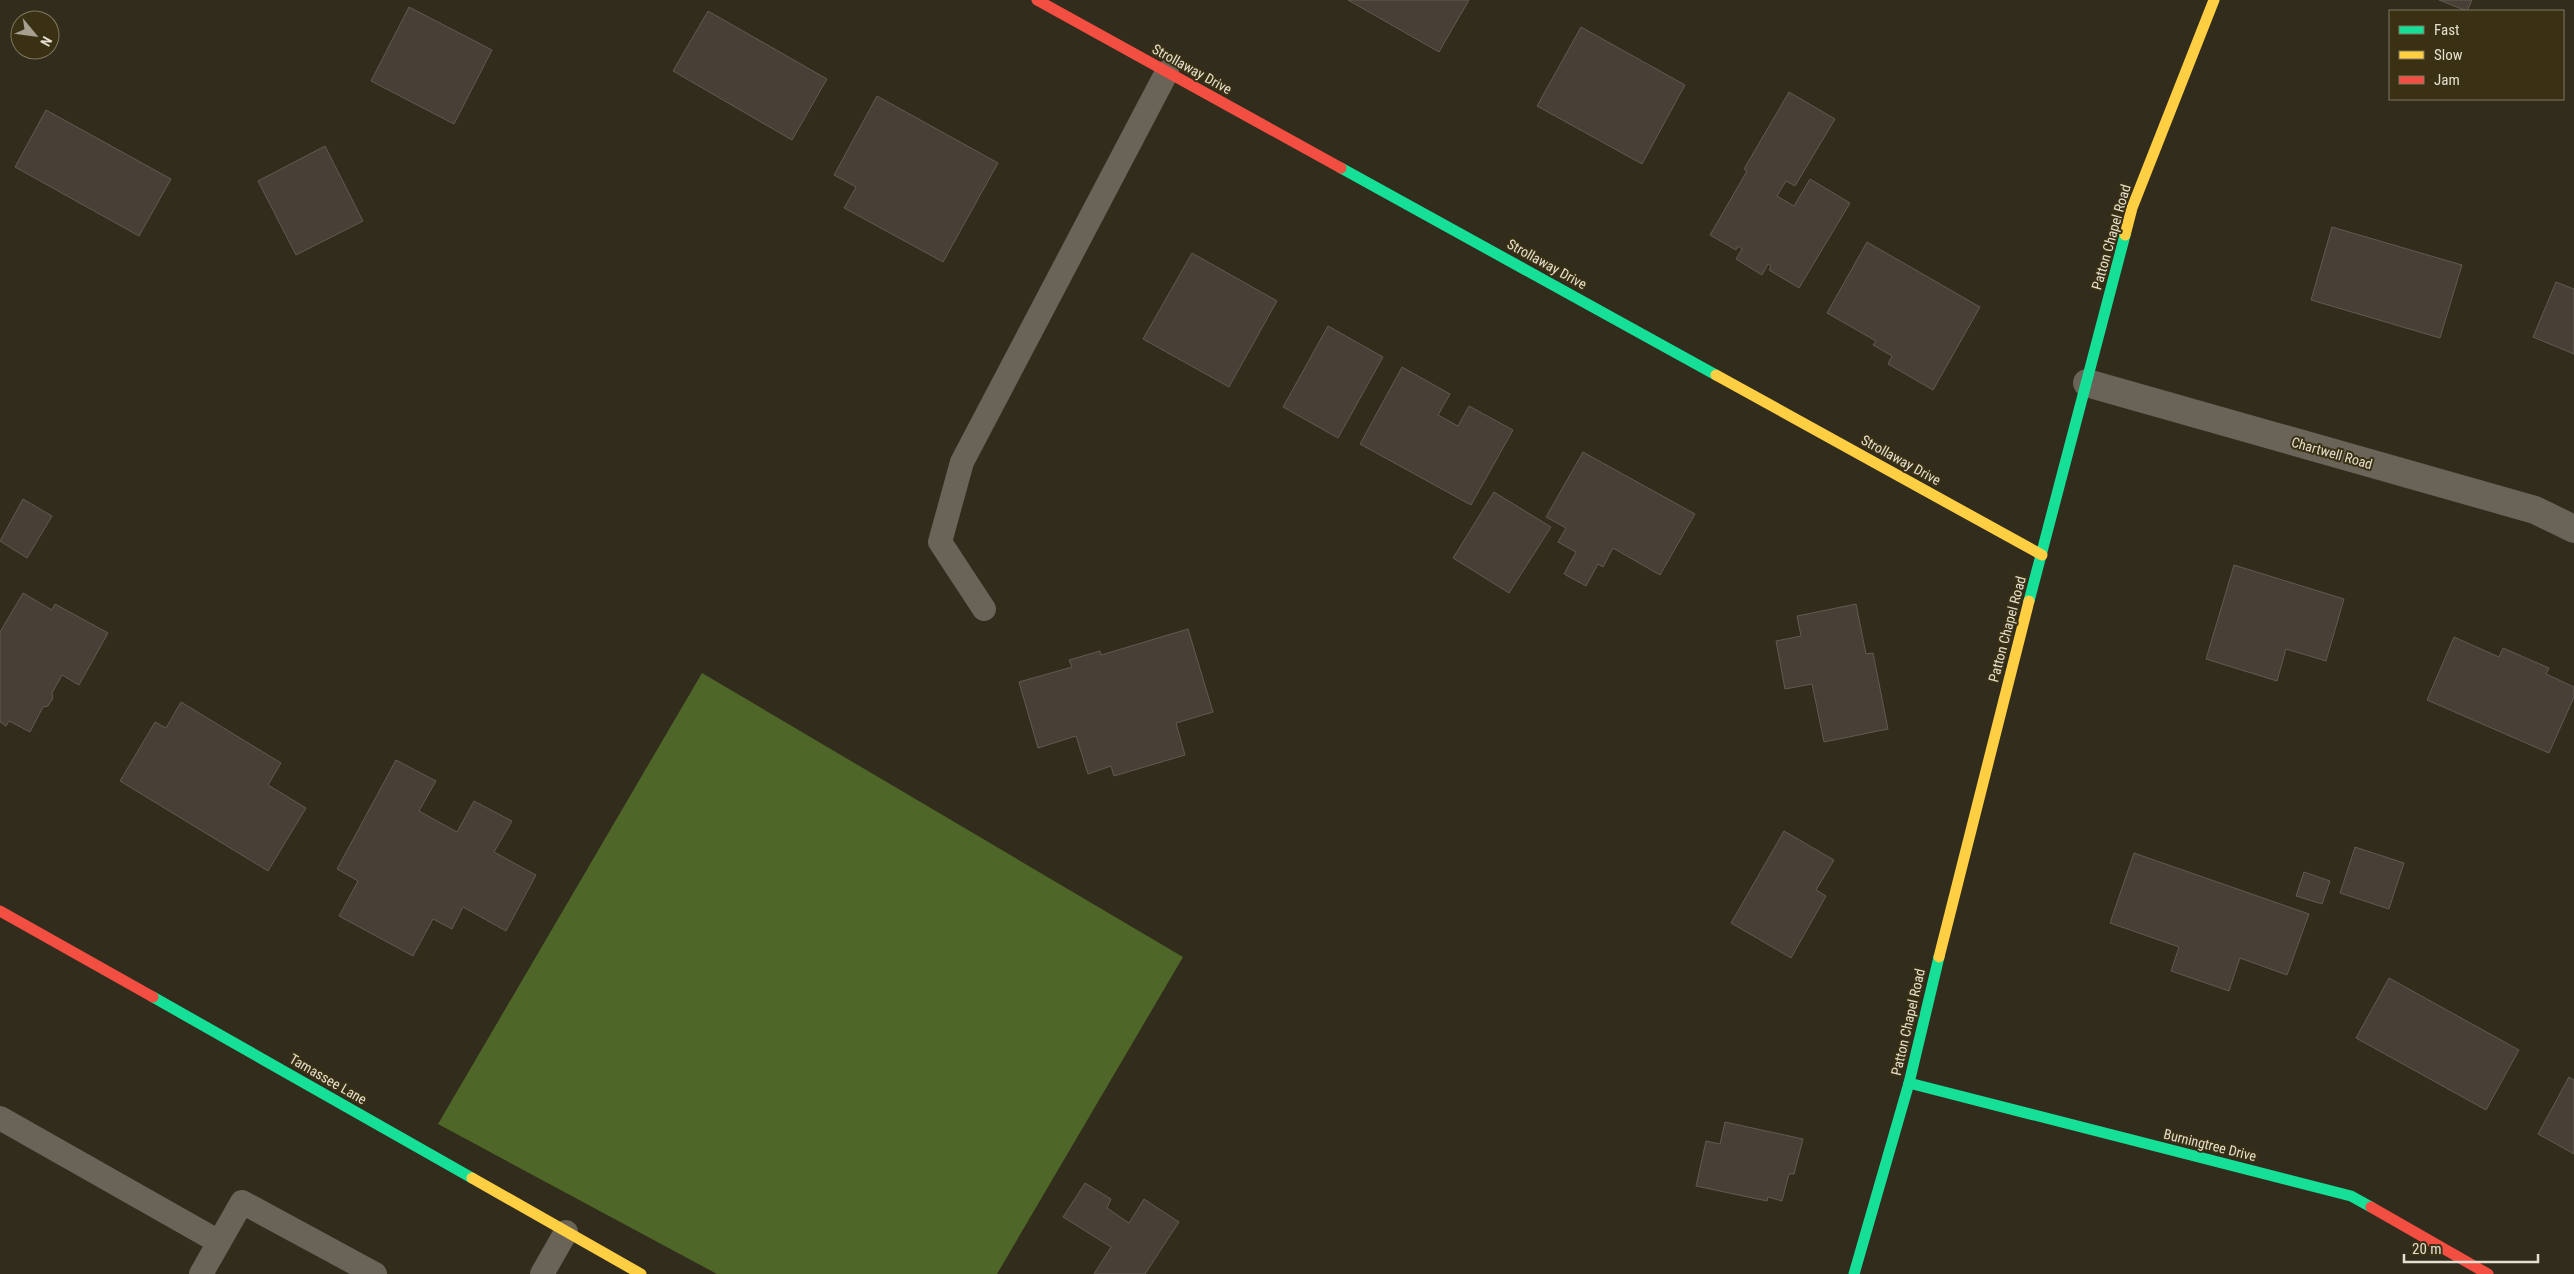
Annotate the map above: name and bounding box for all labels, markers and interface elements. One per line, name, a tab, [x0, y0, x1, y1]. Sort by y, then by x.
north arrow	[10, 10, 60, 60]
legend	[2389, 10, 2564, 100]
text: Fast	[2434, 21, 2459, 39]
text: N	[37, 34, 55, 49]
street label: Strollaway Drive	[1149, 41, 1235, 98]
text: Slow	[2434, 46, 2463, 64]
text: Jam	[2434, 71, 2460, 89]
street label: Patton Chapel Road	[2088, 182, 2134, 292]
street label: Strollaway Drive	[1504, 236, 1590, 293]
street label: Strollaway Drive	[1858, 432, 1944, 489]
street label: Chartwell Road	[2290, 434, 2374, 472]
street label: Patton Chapel Road	[1985, 574, 2029, 684]
street label: Patton Chapel Road	[1888, 967, 1928, 1077]
street label: Tamassee Lane	[287, 1050, 370, 1108]
street label: Burningtree Drive	[2162, 1126, 2258, 1164]
scale bar	[2404, 1232, 2538, 1264]
text: 20 m	[2412, 1240, 2442, 1258]

